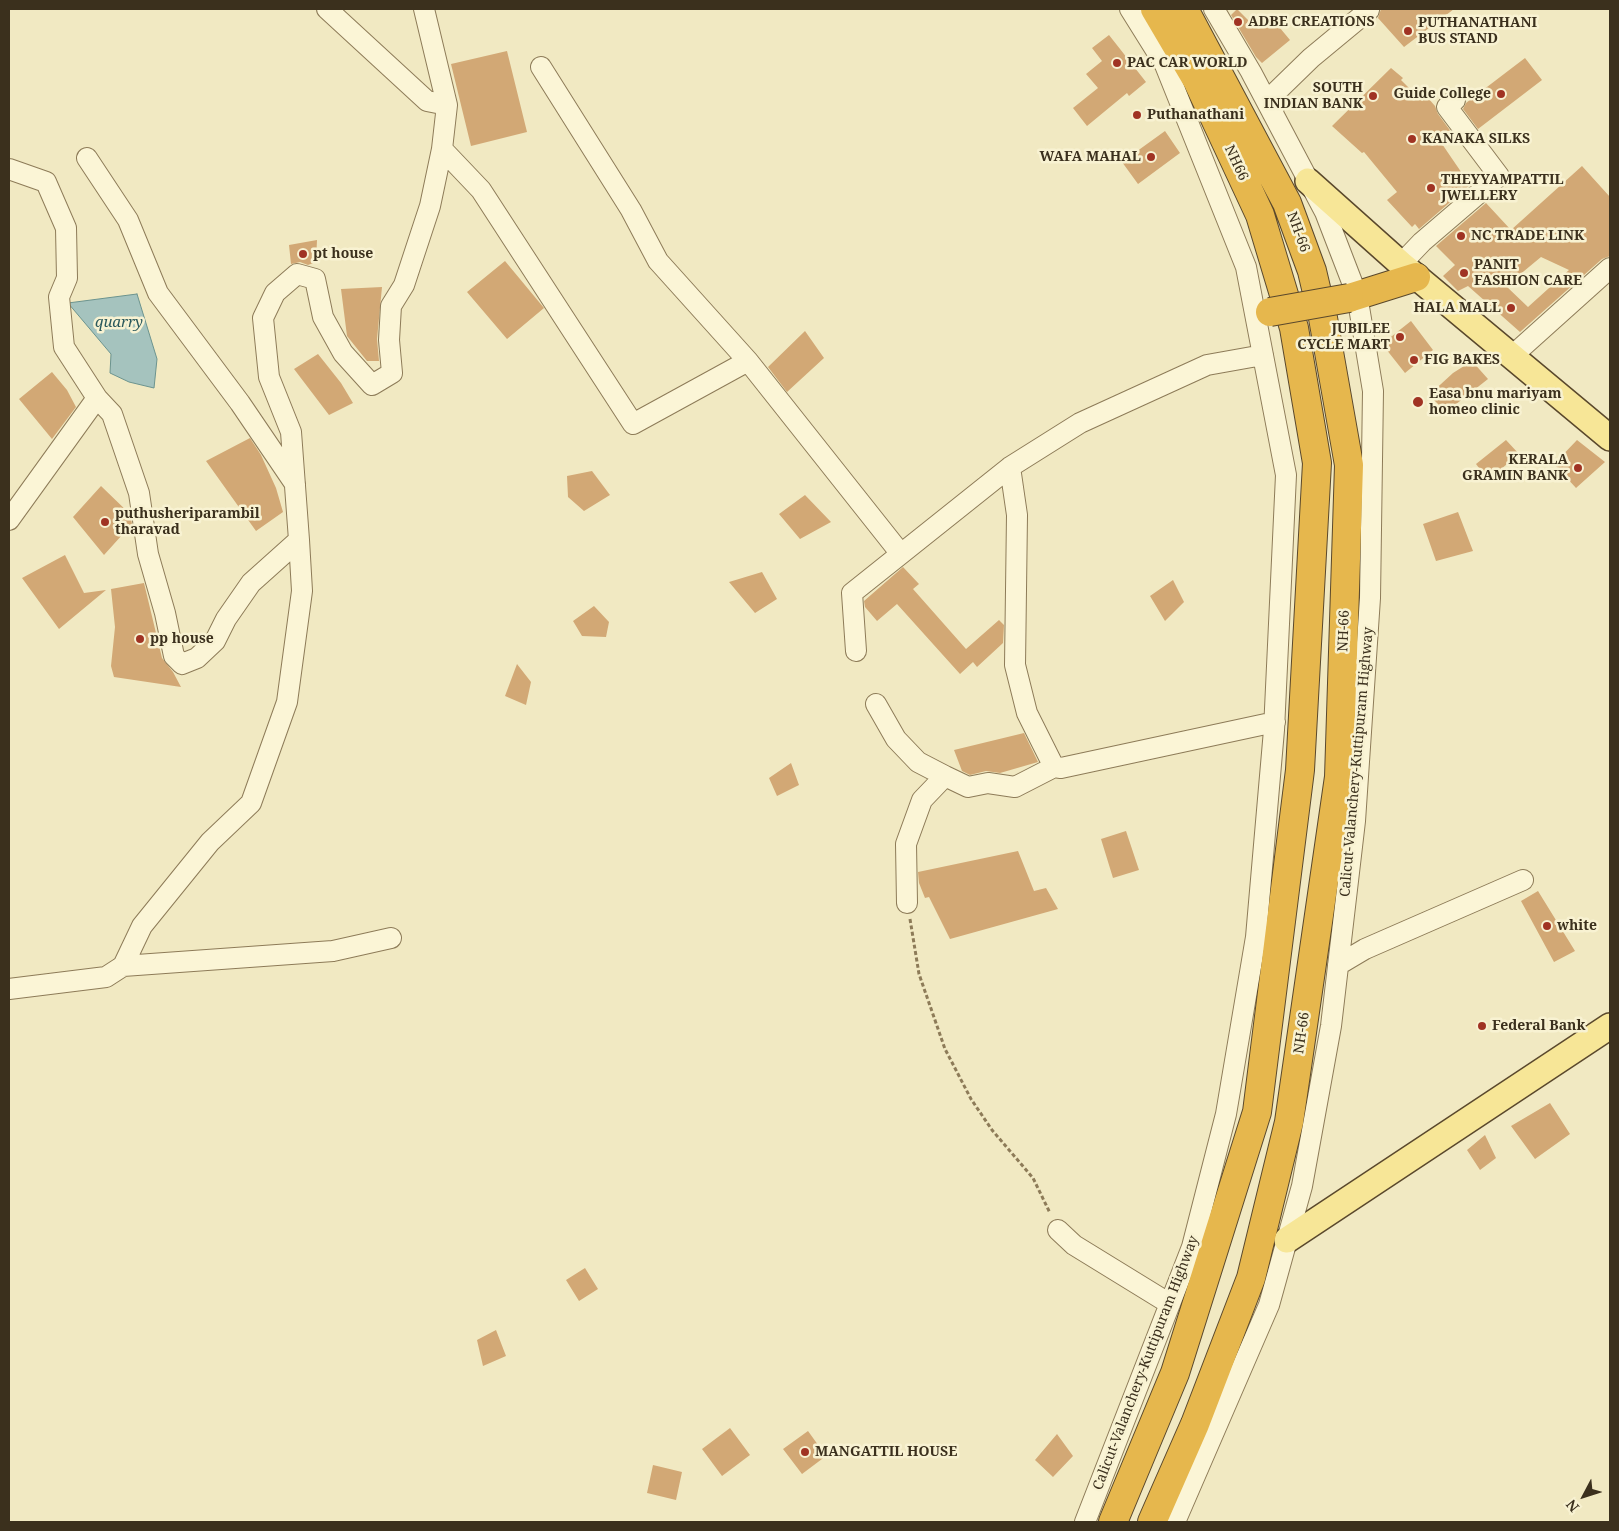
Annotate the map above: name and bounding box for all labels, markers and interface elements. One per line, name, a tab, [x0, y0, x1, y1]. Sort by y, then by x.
place label: ADBE CREATIONS	[1248, 14, 1375, 30]
place label: PUTHANATHANI BUS STAND	[1418, 15, 1537, 48]
marker: ADBE CREATIONS	[1232, 16, 1244, 28]
marker: PUTHANATHANI BUS STAND	[1402, 25, 1414, 37]
place label: PAC CAR WORLD	[1127, 55, 1248, 71]
marker: PAC CAR WORLD	[1111, 57, 1123, 69]
place label: SOUTH INDIAN BANK	[1264, 80, 1363, 112]
place label: Guide College	[1394, 86, 1491, 102]
marker: Guide College	[1495, 88, 1507, 100]
marker: SOUTH INDIAN BANK	[1367, 90, 1379, 102]
place label: Puthanathani	[1147, 107, 1244, 123]
marker: Puthanathani	[1131, 109, 1143, 121]
place label: KANAKA SILKS	[1422, 131, 1530, 147]
marker: KANAKA SILKS	[1406, 133, 1418, 145]
street label: NH66	[1220, 142, 1252, 184]
place label: WAFA MAHAL	[1040, 149, 1141, 165]
marker: WAFA MAHAL	[1145, 151, 1157, 163]
place label: THEYYAMPATTIL JWELLERY	[1441, 172, 1564, 204]
marker: THEYYAMPATTIL JWELLERY	[1425, 182, 1437, 194]
street label: NH-66	[1283, 209, 1313, 255]
place label: NC TRADE LINK	[1471, 228, 1584, 244]
marker: NC TRADE LINK	[1455, 230, 1467, 242]
place label: pt house	[313, 246, 373, 262]
marker: pt house	[297, 248, 309, 260]
place label: PANIT FASHION CARE	[1474, 257, 1582, 290]
marker: PANIT FASHION CARE	[1458, 267, 1470, 279]
place label: HALA MALL	[1413, 300, 1501, 316]
marker: HALA MALL	[1505, 302, 1517, 314]
water label: quarry	[95, 314, 143, 332]
place label: JUBILEE CYCLE MART	[1297, 321, 1390, 354]
marker: JUBILEE CYCLE MART	[1394, 331, 1406, 343]
place label: FIG BAKES	[1424, 352, 1500, 368]
marker: FIG BAKES	[1408, 354, 1420, 366]
place label: Easa bnu mariyam homeo clinic	[1429, 386, 1561, 418]
marker: Easa bnu mariyam homeo clinic	[1411, 395, 1425, 409]
place label: KERALA GRAMIN BANK	[1462, 452, 1568, 484]
marker: KERALA GRAMIN BANK	[1572, 462, 1584, 474]
place label: puthusheriparambil tharavad	[115, 506, 260, 538]
marker: puthusheriparambil tharavad	[99, 516, 111, 528]
street label: NH-66	[1335, 610, 1353, 652]
street label: Calicut-Valanchery-Kuttipuram Highway	[1337, 626, 1377, 898]
place label: pp house	[150, 631, 214, 647]
marker: pp house	[134, 633, 146, 645]
place label: white	[1557, 918, 1597, 934]
marker: white	[1541, 920, 1553, 932]
street label: NH-66	[1291, 1011, 1313, 1055]
place label: Federal Bank	[1492, 1018, 1585, 1034]
marker: Federal Bank	[1476, 1020, 1488, 1032]
street label: Calicut-Valanchery-Kuttipuram Highway	[1090, 1233, 1202, 1493]
place label: MANGATTIL HOUSE	[815, 1444, 957, 1460]
marker: MANGATTIL HOUSE	[799, 1446, 811, 1458]
north arrow	[1559, 1471, 1609, 1521]
text: N	[1561, 1496, 1583, 1516]

